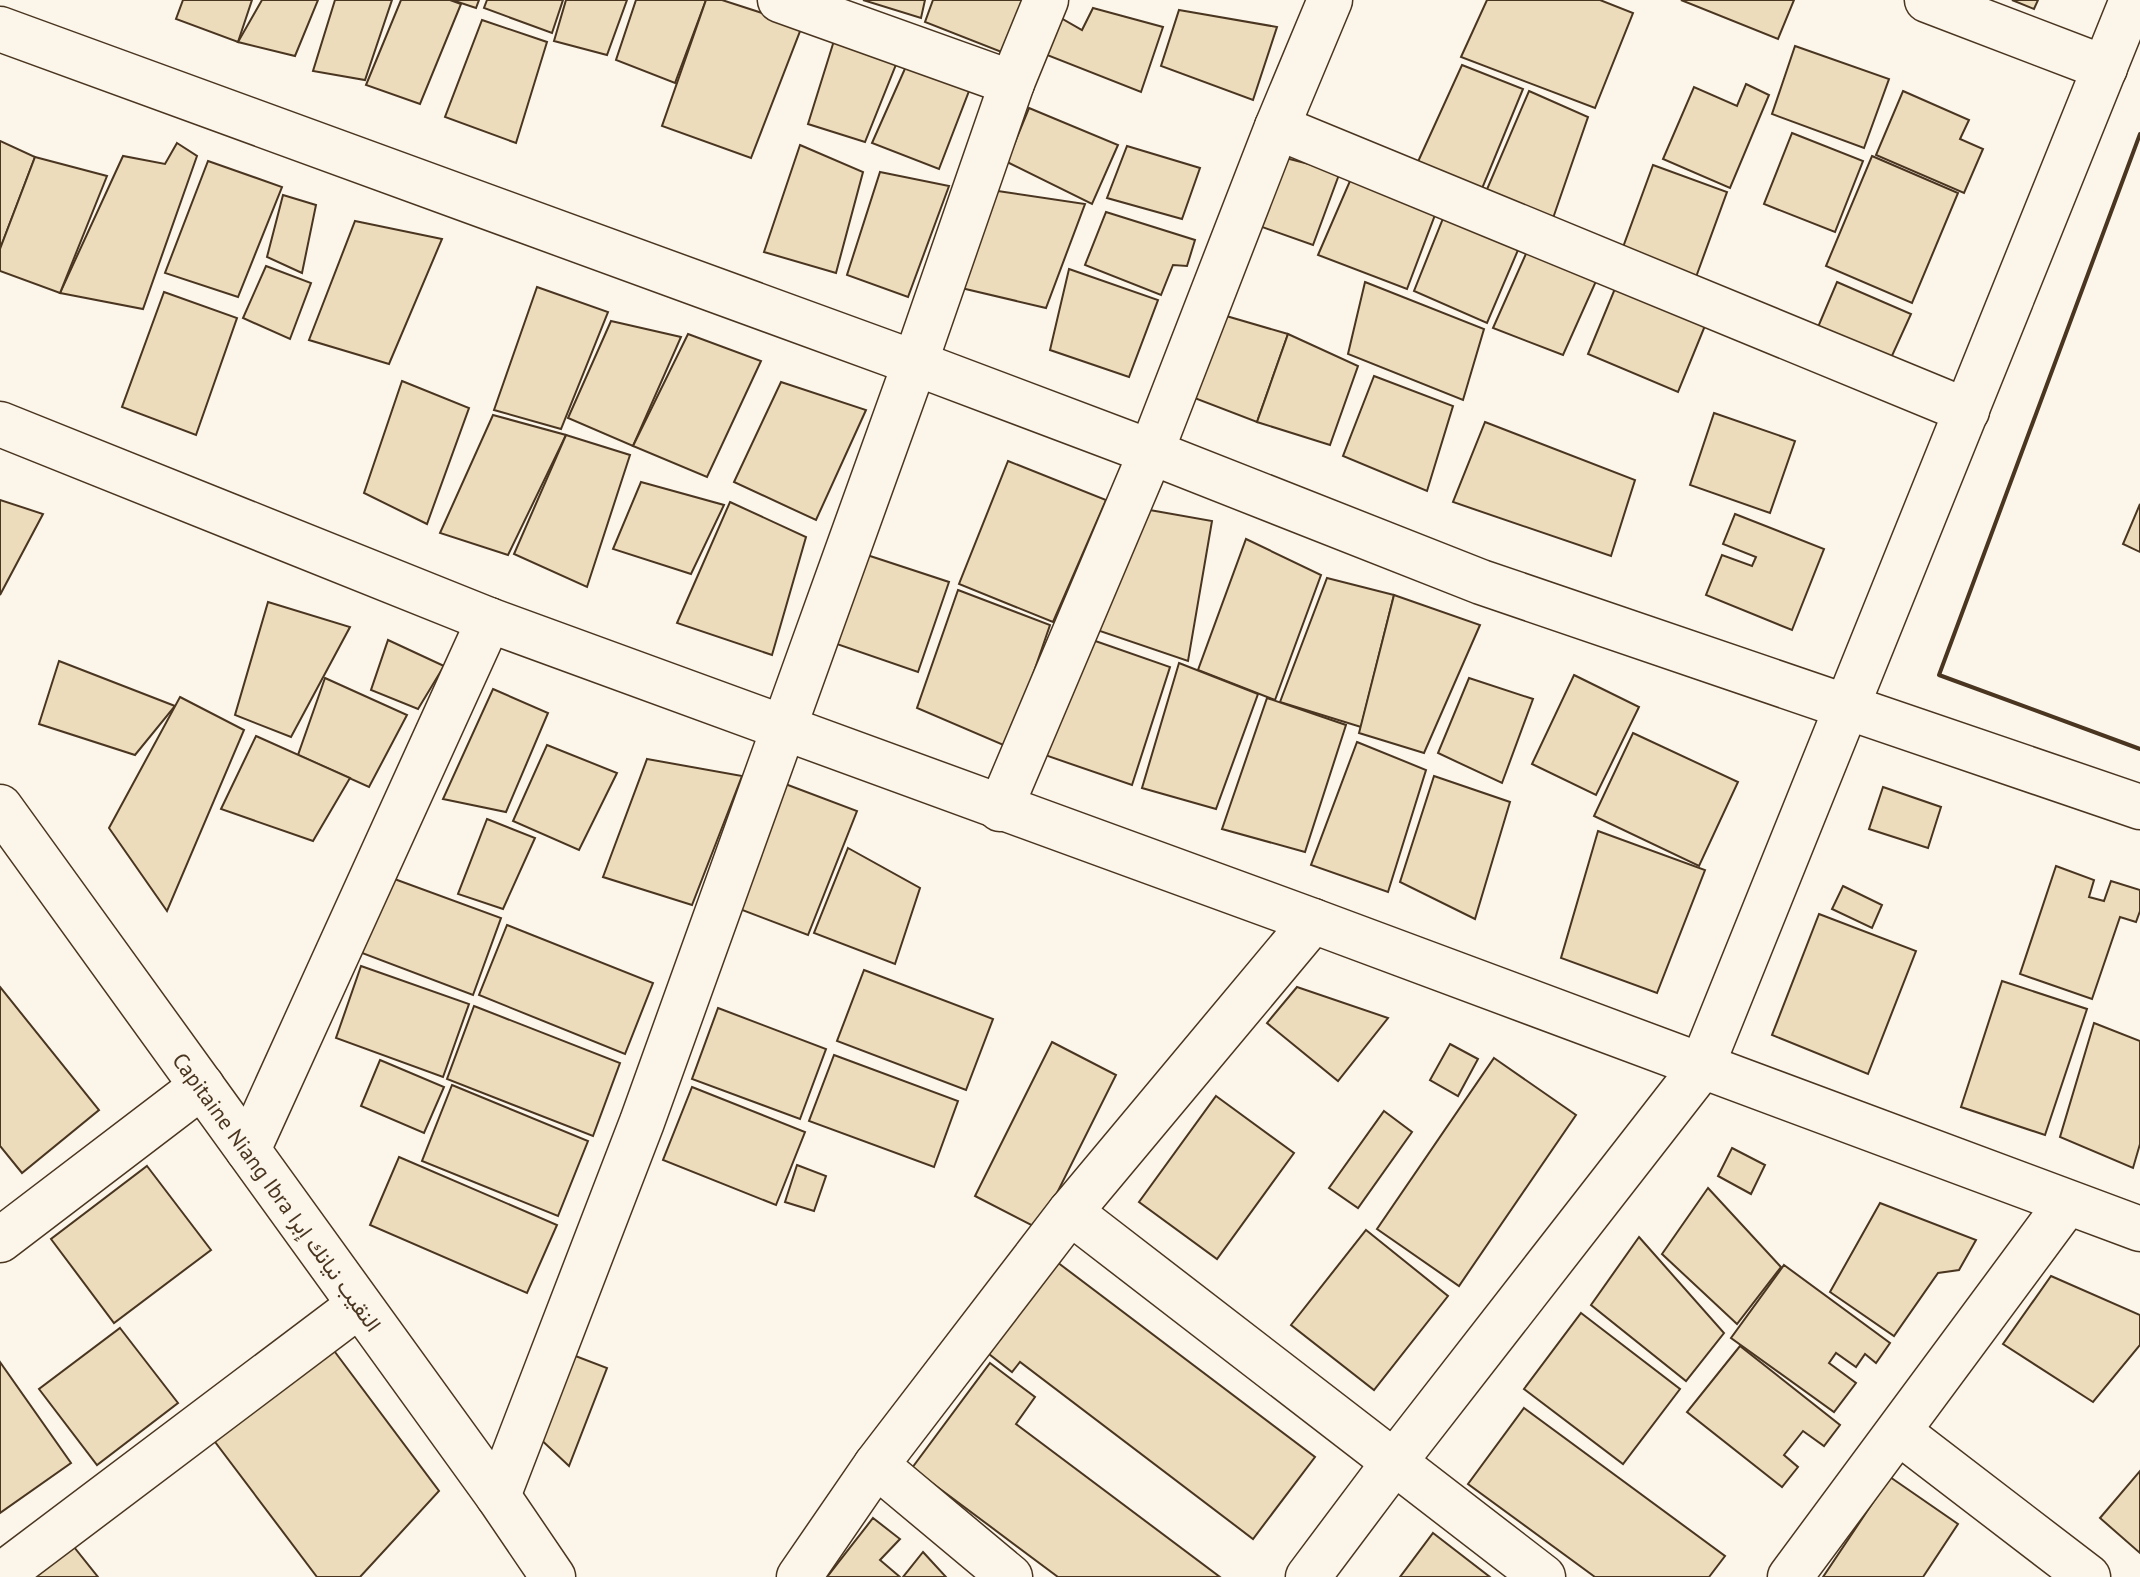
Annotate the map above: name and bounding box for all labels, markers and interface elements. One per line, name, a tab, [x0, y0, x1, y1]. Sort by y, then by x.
street label: Capitaine Niang Ibra النقيب نيانك إبرا	[165, 1047, 388, 1338]

